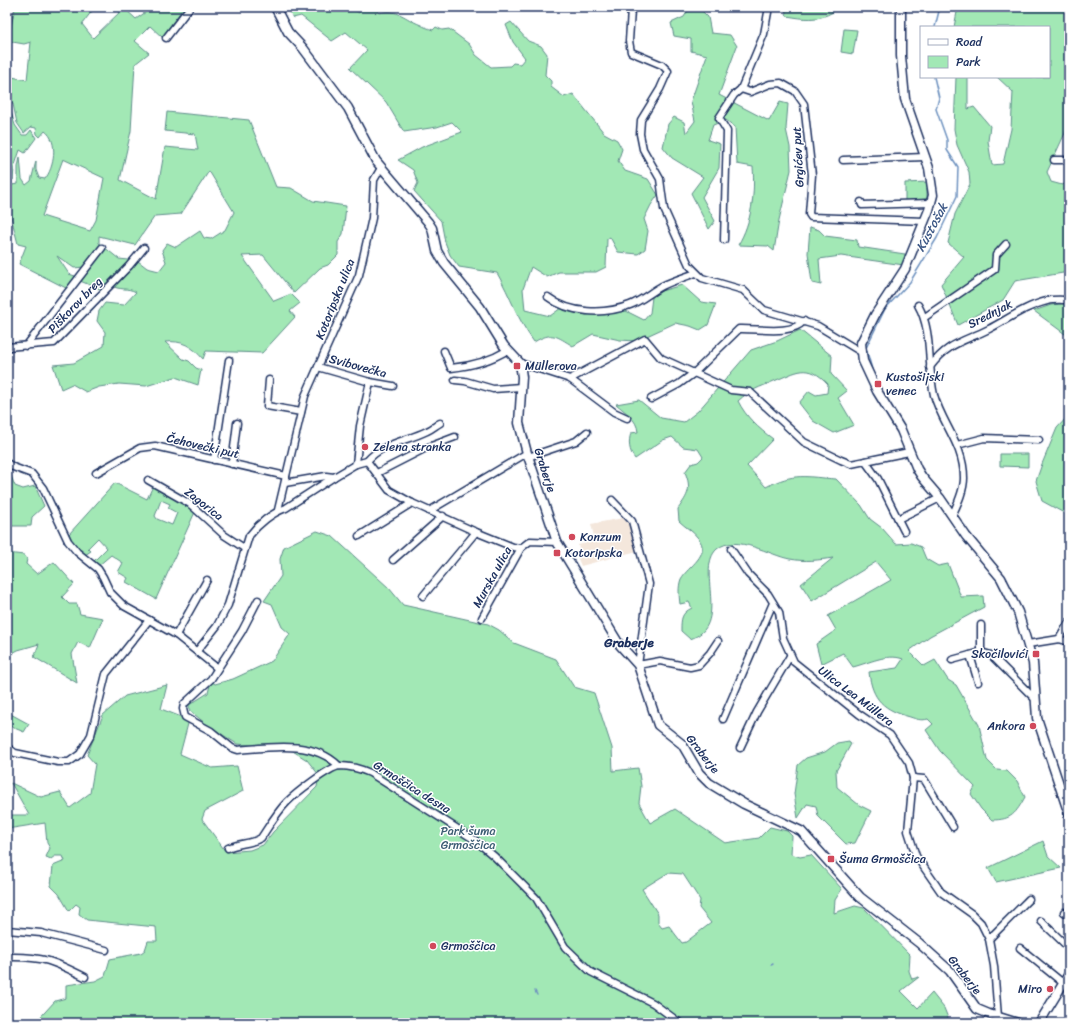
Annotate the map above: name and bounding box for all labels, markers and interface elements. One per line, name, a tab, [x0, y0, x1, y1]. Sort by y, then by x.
legend	[920, 26, 1050, 78]
text: Road	[956, 31, 983, 53]
text: Park	[956, 51, 981, 73]
street label: Grgićev put	[785, 126, 811, 188]
water label: Kustošak	[909, 198, 954, 256]
street label: Kotoripska ulica	[309, 255, 361, 343]
street label: Piškorov breg	[42, 272, 108, 338]
street label: Srednjak	[964, 293, 1017, 335]
street label: Svibovečka	[327, 348, 389, 384]
place label: Müllerova	[525, 355, 577, 377]
marker: Müllerova	[512, 361, 522, 371]
place label: Kustošijski venec	[886, 366, 945, 402]
marker: Kustošijski venec	[873, 379, 883, 389]
street label: Čehovečki put	[164, 427, 242, 465]
place label: Zelena stranka	[373, 436, 452, 458]
marker: Zelena stranka	[360, 442, 370, 452]
street label: Graberje	[527, 445, 563, 495]
street label: Zagorica	[180, 481, 228, 527]
place label: Konzum	[580, 526, 621, 548]
marker: Konzum	[567, 532, 577, 542]
street label: Murska ulica	[466, 541, 518, 612]
place label: Kotoripska	[565, 542, 622, 564]
marker: Kotoripska	[552, 548, 562, 558]
district label: Graberje	[603, 631, 654, 654]
place label: Skočilovići	[971, 643, 1029, 665]
marker: Skočilovići	[1031, 649, 1041, 659]
street label: Ulica Lea Müllera	[813, 660, 899, 732]
place label: Ankora	[986, 715, 1026, 737]
marker: Ankora	[1028, 721, 1038, 731]
street label: Graberje	[680, 729, 726, 779]
street label: Grmoščica desna	[369, 754, 456, 820]
park label: Park šuma Grmoščica	[441, 820, 495, 856]
place label: Šuma Grmoščica	[839, 848, 927, 870]
marker: Šuma Grmoščica	[826, 854, 836, 864]
place label: Grmoščica	[441, 935, 496, 957]
marker: Grmoščica	[428, 941, 438, 951]
street label: Graberje	[942, 950, 988, 1000]
place label: Miro	[1018, 978, 1042, 1000]
marker: Miro	[1045, 984, 1055, 994]

